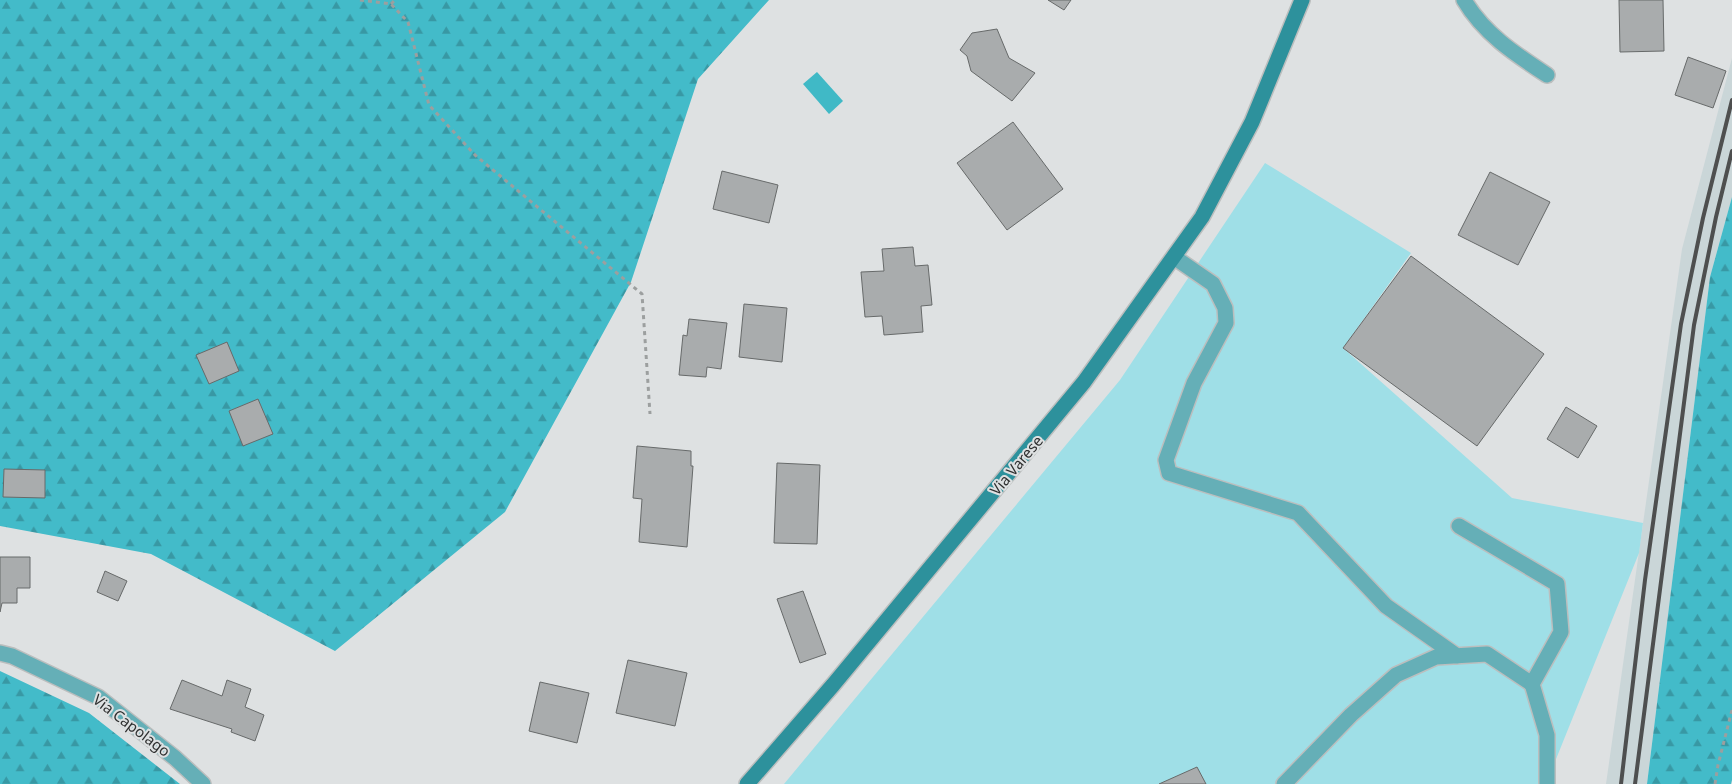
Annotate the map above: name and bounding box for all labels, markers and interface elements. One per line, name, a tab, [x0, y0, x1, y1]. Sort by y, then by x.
street label: Via Varese	[985, 431, 1047, 499]
street label: Via Capolago	[89, 689, 175, 761]

